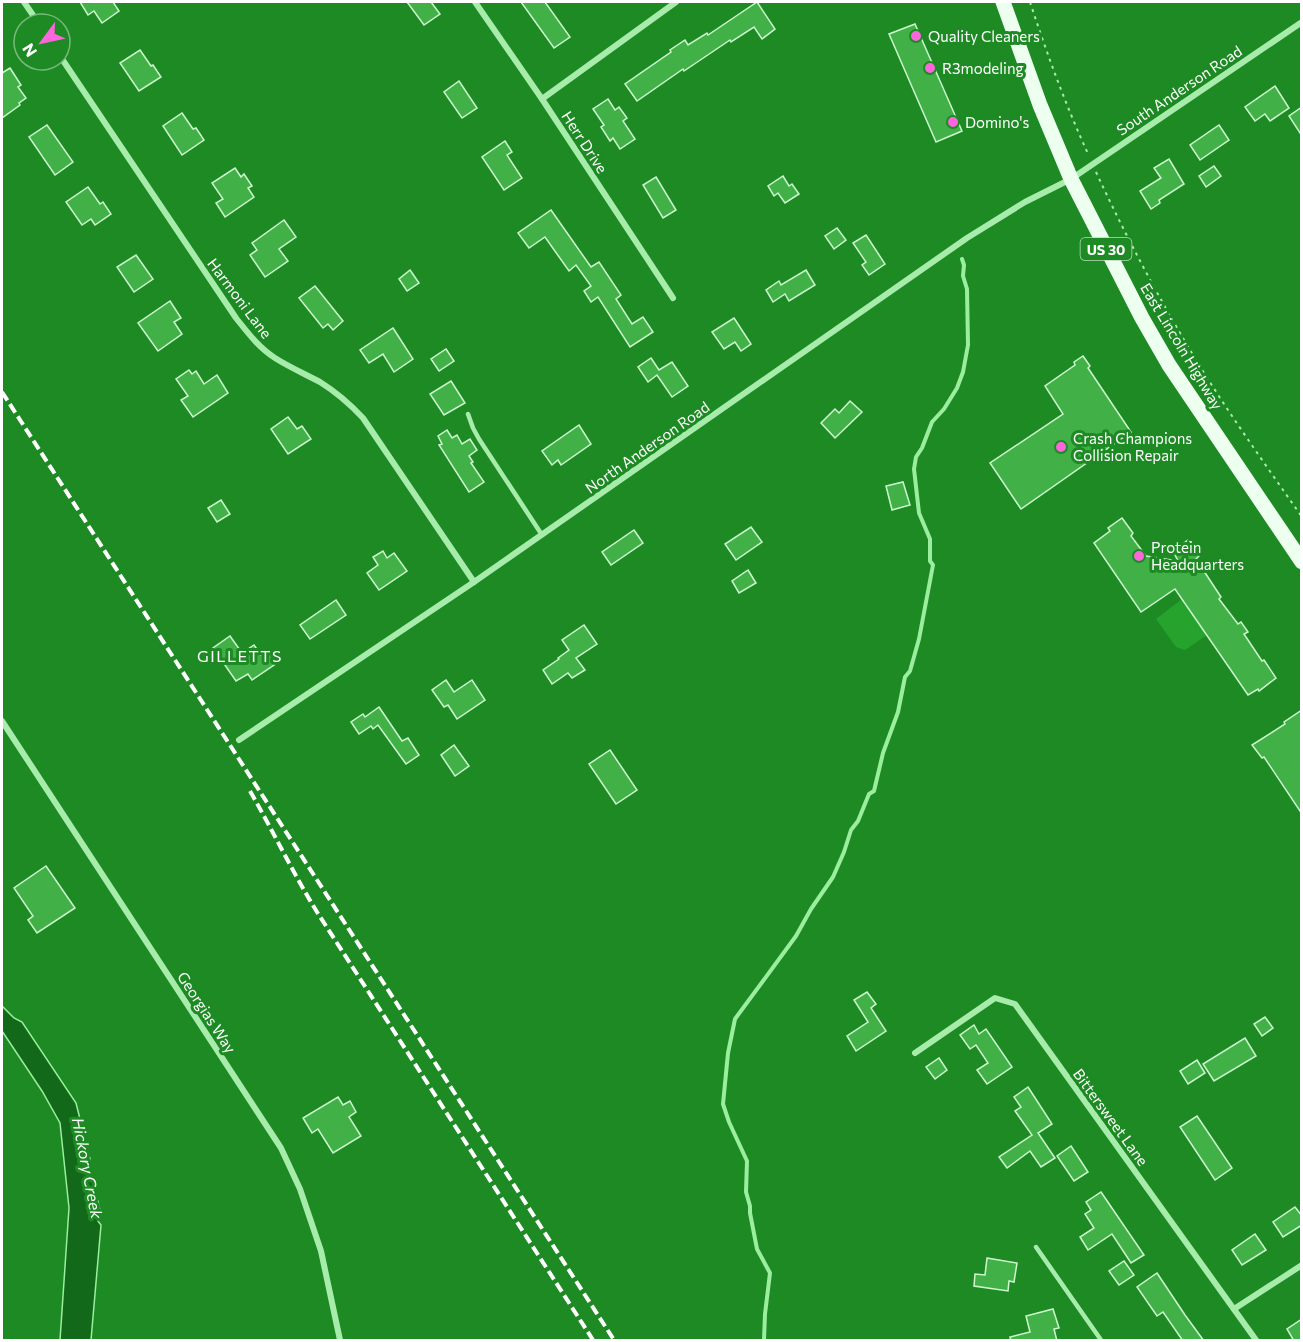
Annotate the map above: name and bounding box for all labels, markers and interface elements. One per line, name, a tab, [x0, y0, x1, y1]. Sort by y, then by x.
north arrow	[12, 12, 72, 72]
place label: Quality Cleaners	[928, 27, 1040, 45]
marker: Quality Cleaners	[909, 29, 923, 43]
text: N	[18, 40, 40, 61]
street label: South Anderson Road	[1113, 41, 1245, 139]
place label: R3modeling	[942, 59, 1024, 77]
marker: R3modeling	[923, 61, 937, 75]
street label: Herr Drive	[558, 108, 612, 176]
place label: Domino's	[965, 113, 1030, 131]
marker: Domino's	[946, 115, 960, 129]
road number: US 30	[1080, 238, 1132, 260]
street label: Harmoni Lane	[204, 254, 276, 342]
street label: East Lincoln Highway	[1137, 280, 1227, 413]
street label: North Anderson Road	[581, 397, 713, 497]
place label: Crash Champions Collision Repair	[1073, 429, 1192, 464]
marker: Crash Champions Collision Repair	[1054, 440, 1068, 454]
place label: Protein Headquarters	[1151, 538, 1244, 573]
marker: Protein Headquarters	[1132, 549, 1146, 563]
district label: GILLETTS	[197, 646, 283, 665]
street label: Georgias Way	[174, 968, 240, 1056]
street label: Bittersweet Lane	[1070, 1065, 1152, 1169]
water label: Hickory Creek	[69, 1116, 107, 1220]

